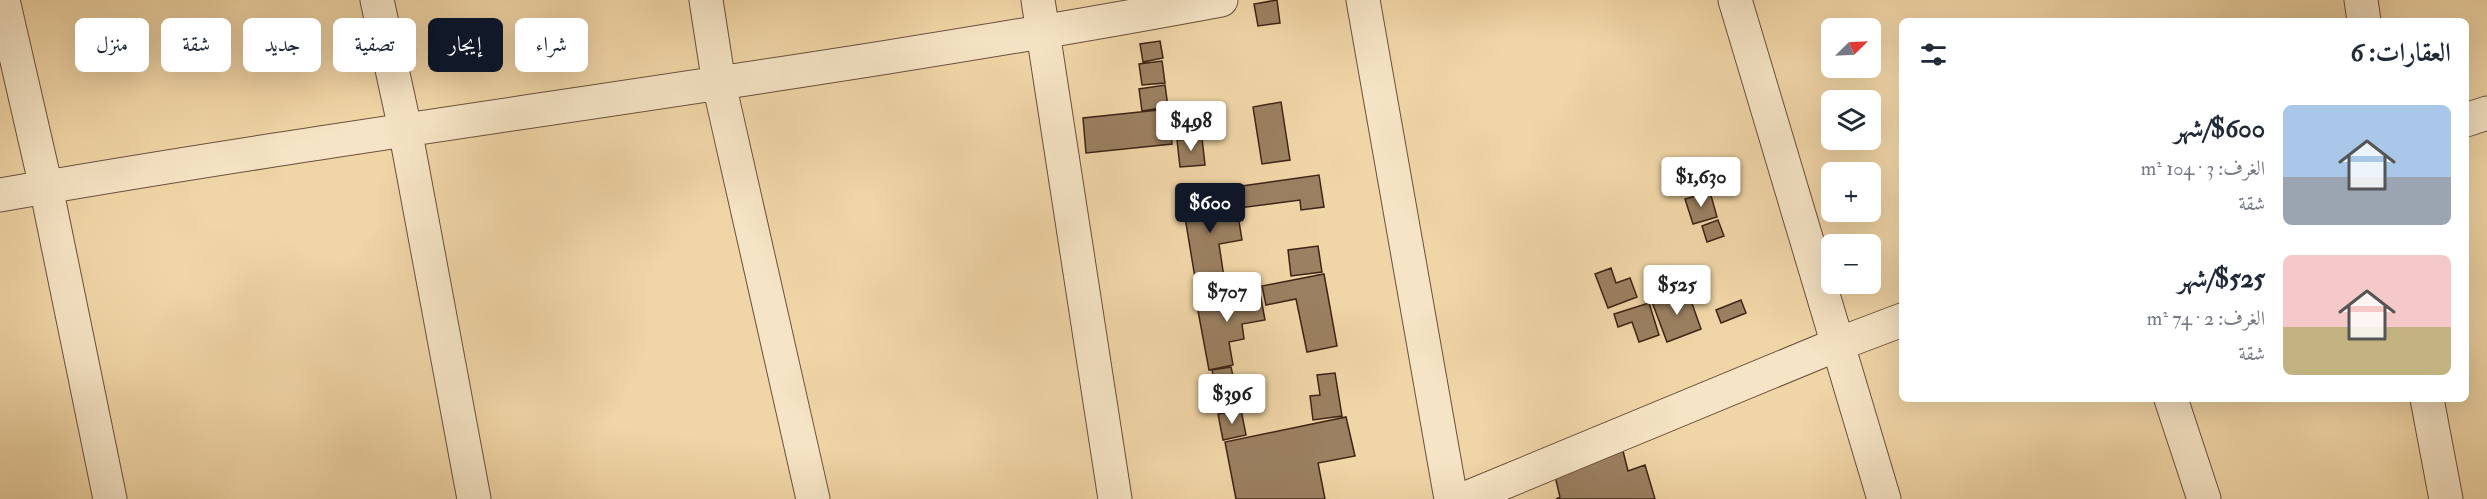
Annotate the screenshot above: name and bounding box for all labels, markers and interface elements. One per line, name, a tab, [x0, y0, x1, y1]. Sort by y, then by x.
chip: منزل	[75, 18, 149, 72]
chip: شقة	[161, 18, 231, 72]
chip: جديد	[243, 18, 321, 72]
chip: تصفية	[333, 18, 416, 72]
chip: إيجار	[428, 18, 503, 72]
chip: شراء	[515, 18, 588, 72]
north arrow	[1821, 18, 1881, 78]
map controls	[1821, 18, 1881, 294]
text: العقارات: 6	[2350, 37, 2451, 69]
icon: filters	[1917, 38, 1950, 71]
button: layers	[1821, 90, 1881, 150]
pin: $498	[1155, 101, 1227, 152]
text: $498	[1170, 108, 1212, 133]
text: $600/شهر	[2174, 113, 2265, 145]
icon: home	[2331, 129, 2403, 201]
text: الغرف: 3 · 104 m²	[2141, 156, 2265, 181]
pin: $1,630	[1652, 157, 1750, 208]
button: +	[1821, 162, 1881, 222]
text: $1,630	[1675, 164, 1727, 189]
pin: $600	[1174, 183, 1246, 234]
text: $600	[1189, 190, 1231, 215]
text: شقة	[2239, 191, 2265, 216]
button: −	[1821, 234, 1881, 294]
text: $525/شهر	[2178, 263, 2265, 295]
pin: $525	[1641, 265, 1713, 316]
pin: $707	[1191, 272, 1263, 323]
text: $525	[1658, 272, 1696, 297]
text: $707	[1207, 279, 1247, 304]
icon: home	[2331, 279, 2403, 351]
text: الغرف: 2 · 74 m²	[2147, 306, 2265, 331]
text: شقة	[2239, 341, 2265, 366]
pin: $396	[1196, 374, 1268, 425]
text: $396	[1212, 381, 1252, 406]

